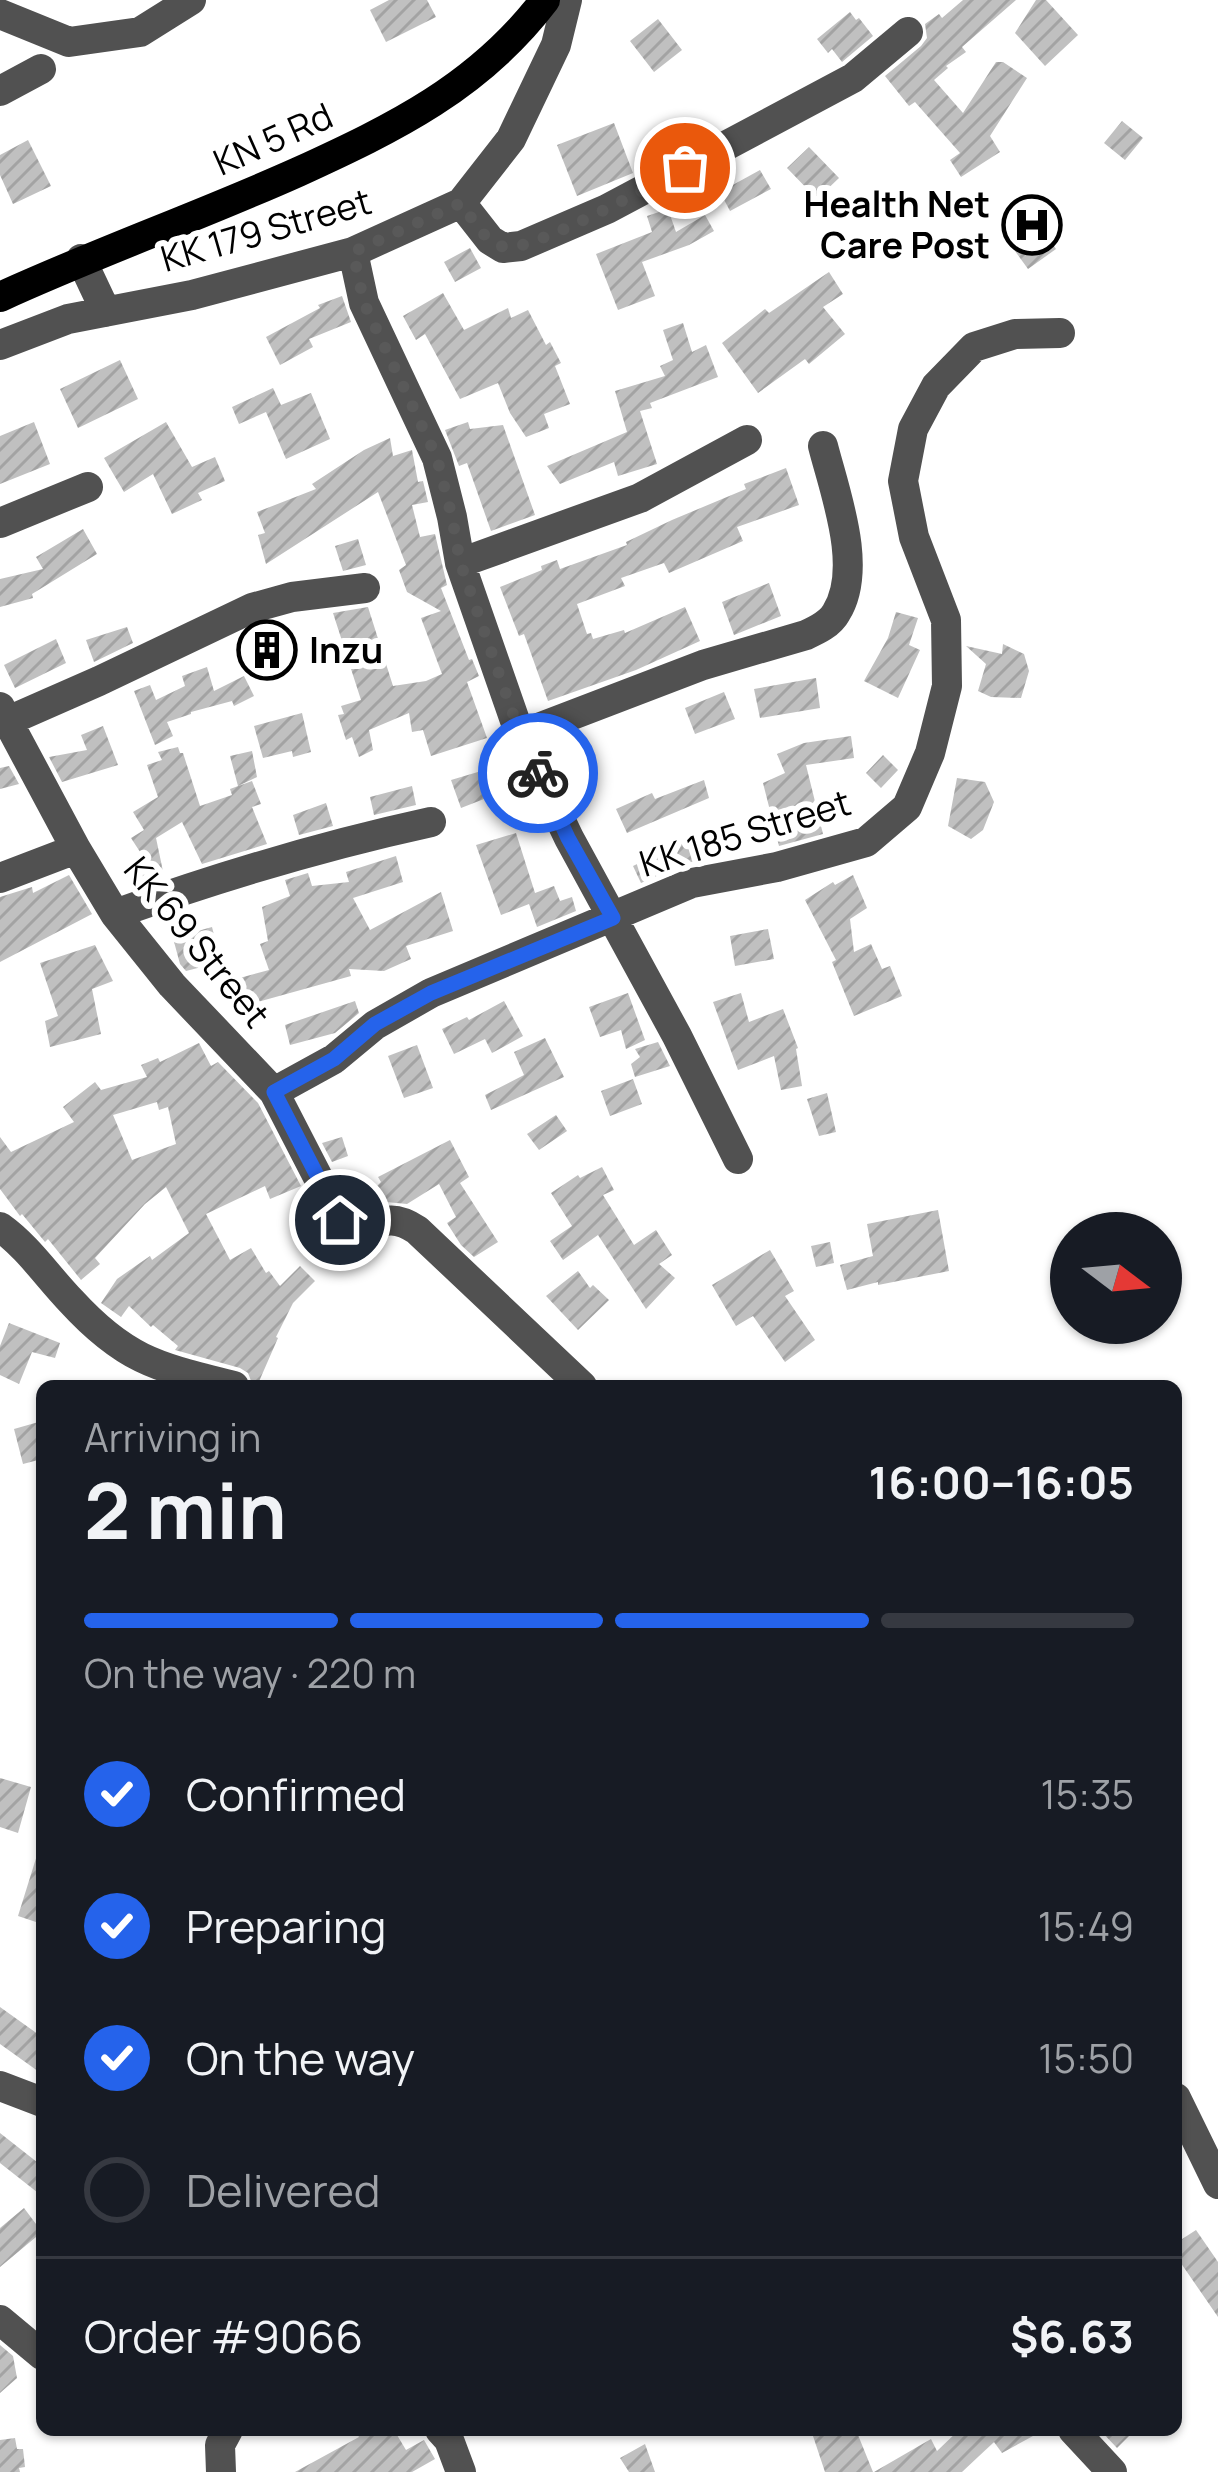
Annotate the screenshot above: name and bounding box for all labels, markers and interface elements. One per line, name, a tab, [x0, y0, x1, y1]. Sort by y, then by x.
street label: KN 5 Rd	[206, 91, 340, 186]
pin	[634, 117, 736, 219]
icon: bag	[652, 135, 718, 201]
street label: KK 179 Street	[155, 176, 377, 283]
place label: Health Net Care Post	[803, 179, 990, 269]
hospital icon: Health Net Care Post	[1001, 194, 1063, 256]
building icon: Inzu	[236, 619, 298, 681]
place label: Inzu	[309, 625, 383, 674]
courier	[478, 713, 598, 833]
icon: bike	[505, 740, 571, 806]
street label: KK 185 Street	[634, 777, 856, 888]
street label: KK 69 Street	[113, 846, 281, 1037]
pin	[289, 1169, 391, 1271]
icon: home	[307, 1187, 373, 1253]
north arrow	[1050, 1212, 1182, 1344]
map controls	[1050, 1212, 1182, 1344]
text: Arriving in	[84, 1410, 261, 1464]
text: 16:00–16:05	[869, 1451, 1134, 1513]
text: 2 min	[84, 1456, 287, 1562]
text: On the way · 220 m	[84, 1646, 416, 1700]
icon: check	[84, 1761, 150, 1827]
text: Confirmed	[186, 1763, 406, 1825]
text: 15:35	[1041, 1767, 1134, 1821]
icon: check	[84, 1893, 150, 1959]
text: Preparing	[186, 1895, 386, 1957]
text: 15:49	[1038, 1899, 1134, 1953]
icon: check	[84, 2025, 150, 2091]
text: On the way	[186, 2027, 415, 2089]
text: 15:50	[1038, 2031, 1134, 2085]
text: Delivered	[186, 2159, 381, 2221]
text: Order #9066	[84, 2305, 363, 2367]
text: $6.63	[1010, 2305, 1134, 2367]

